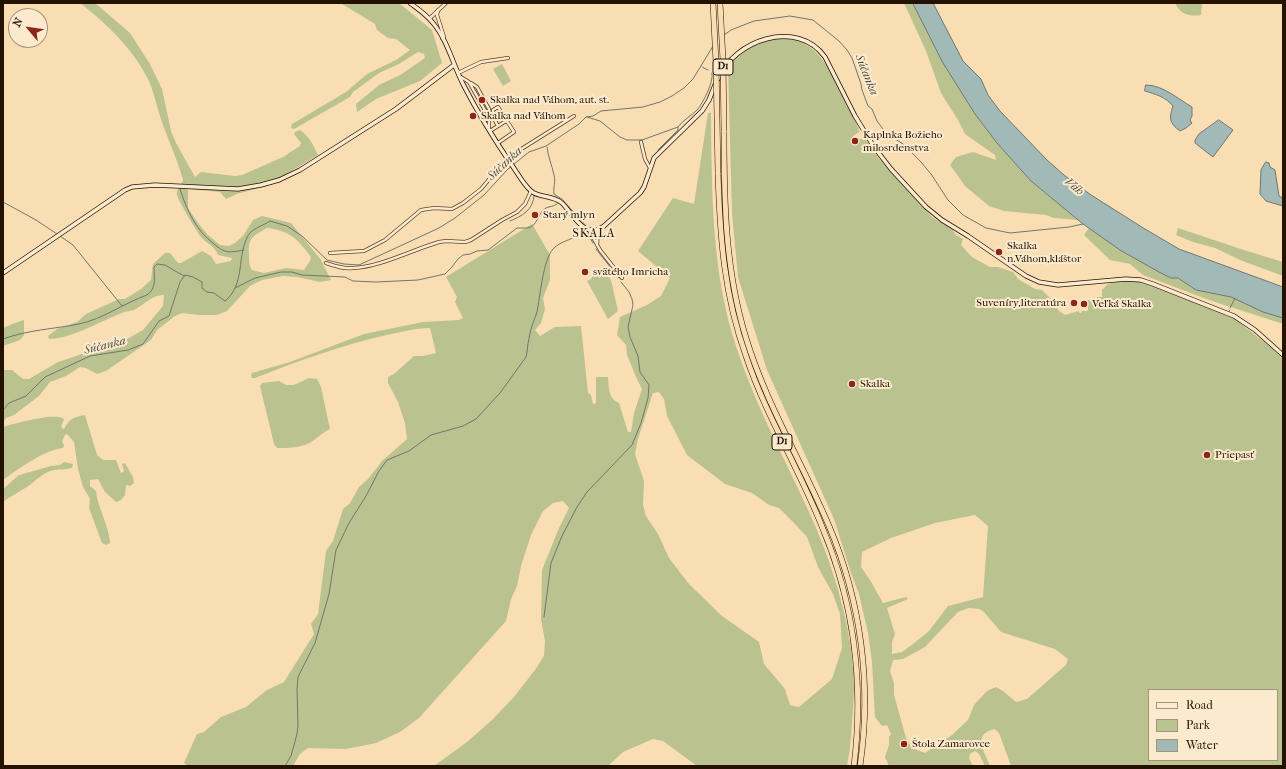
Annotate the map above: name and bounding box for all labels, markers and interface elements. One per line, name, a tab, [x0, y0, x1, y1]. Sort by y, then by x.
north arrow	[8, 8, 48, 48]
text: N	[10, 16, 26, 29]
water label: Súčanka	[851, 53, 881, 97]
road number: D1	[713, 59, 733, 75]
place label: Skalka nad Váhom, aut. st.	[490, 93, 609, 107]
marker: Skalka nad Váhom, aut. st.	[477, 95, 487, 105]
place label: Skalka nad Váhom	[481, 109, 566, 123]
marker: Skalka nad Váhom	[468, 111, 478, 121]
place label: Kaplnka Božieho milosrdenstva	[863, 128, 942, 154]
marker: Kaplnka Božieho milosrdenstva	[850, 136, 860, 146]
water label: Súčanka	[485, 144, 525, 184]
water label: Váh	[1062, 175, 1086, 199]
place label: Starý mlyn	[543, 208, 595, 222]
marker: Starý mlyn	[530, 210, 540, 220]
district label: SKALA	[573, 227, 615, 241]
place label: Skalka n.Váhom,kláštor	[1007, 239, 1081, 265]
marker: Skalka n.Váhom,kláštor	[994, 247, 1004, 257]
place label: svätého Imricha	[593, 265, 668, 279]
marker: svätého Imricha	[580, 267, 590, 277]
place label: Suveníry,literatúra	[976, 296, 1066, 310]
place label: Veľká Skalka	[1092, 297, 1151, 311]
marker: Suveníry,literatúra	[1069, 298, 1079, 308]
marker: Veľká Skalka	[1079, 299, 1089, 309]
water label: Súčanka	[83, 334, 127, 358]
place label: Skalka	[860, 377, 890, 391]
marker: Skalka	[847, 379, 857, 389]
road number: D1	[772, 434, 792, 450]
place label: Priepasť	[1215, 448, 1254, 462]
marker: Priepasť	[1202, 450, 1212, 460]
legend	[1148, 689, 1278, 761]
text: Road	[1186, 698, 1213, 712]
text: Park	[1186, 718, 1210, 732]
place label: Štola Zamarovce	[912, 737, 990, 751]
text: Water	[1186, 738, 1218, 752]
marker: Štola Zamarovce	[899, 739, 909, 749]

